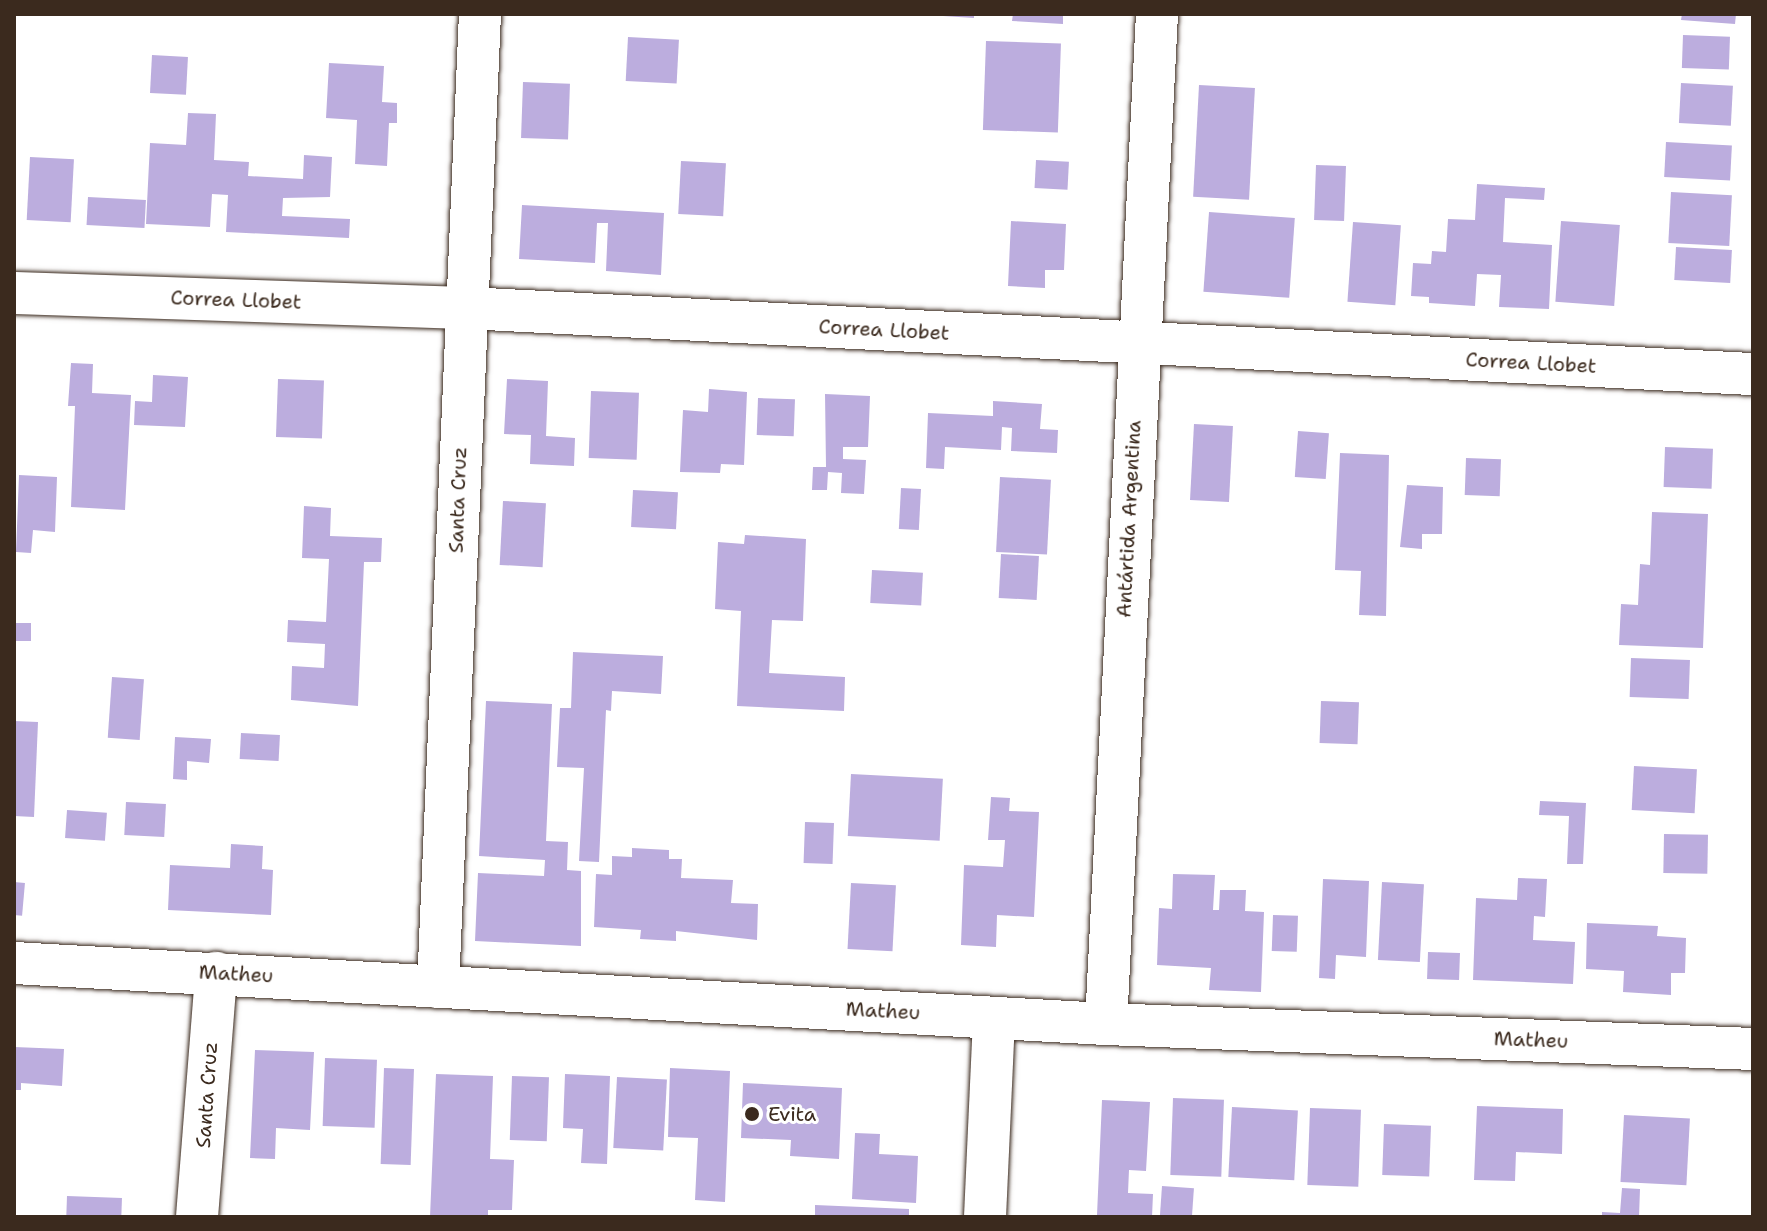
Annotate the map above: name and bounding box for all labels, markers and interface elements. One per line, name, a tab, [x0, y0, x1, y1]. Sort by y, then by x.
street label: Correa Llobet	[170, 286, 302, 314]
street label: Correa Llobet	[818, 315, 950, 345]
street label: Correa Llobet	[1465, 348, 1597, 378]
street label: Antártida Argentina	[1112, 420, 1146, 618]
street label: Santa Cruz	[444, 446, 472, 554]
street label: Matheu	[198, 960, 274, 988]
street label: Matheu	[845, 997, 921, 1025]
street label: Matheu	[1493, 1027, 1569, 1053]
street label: Santa Cruz	[191, 1041, 223, 1149]
place label: Evita	[768, 1102, 816, 1126]
marker: Evita	[743, 1105, 761, 1123]

